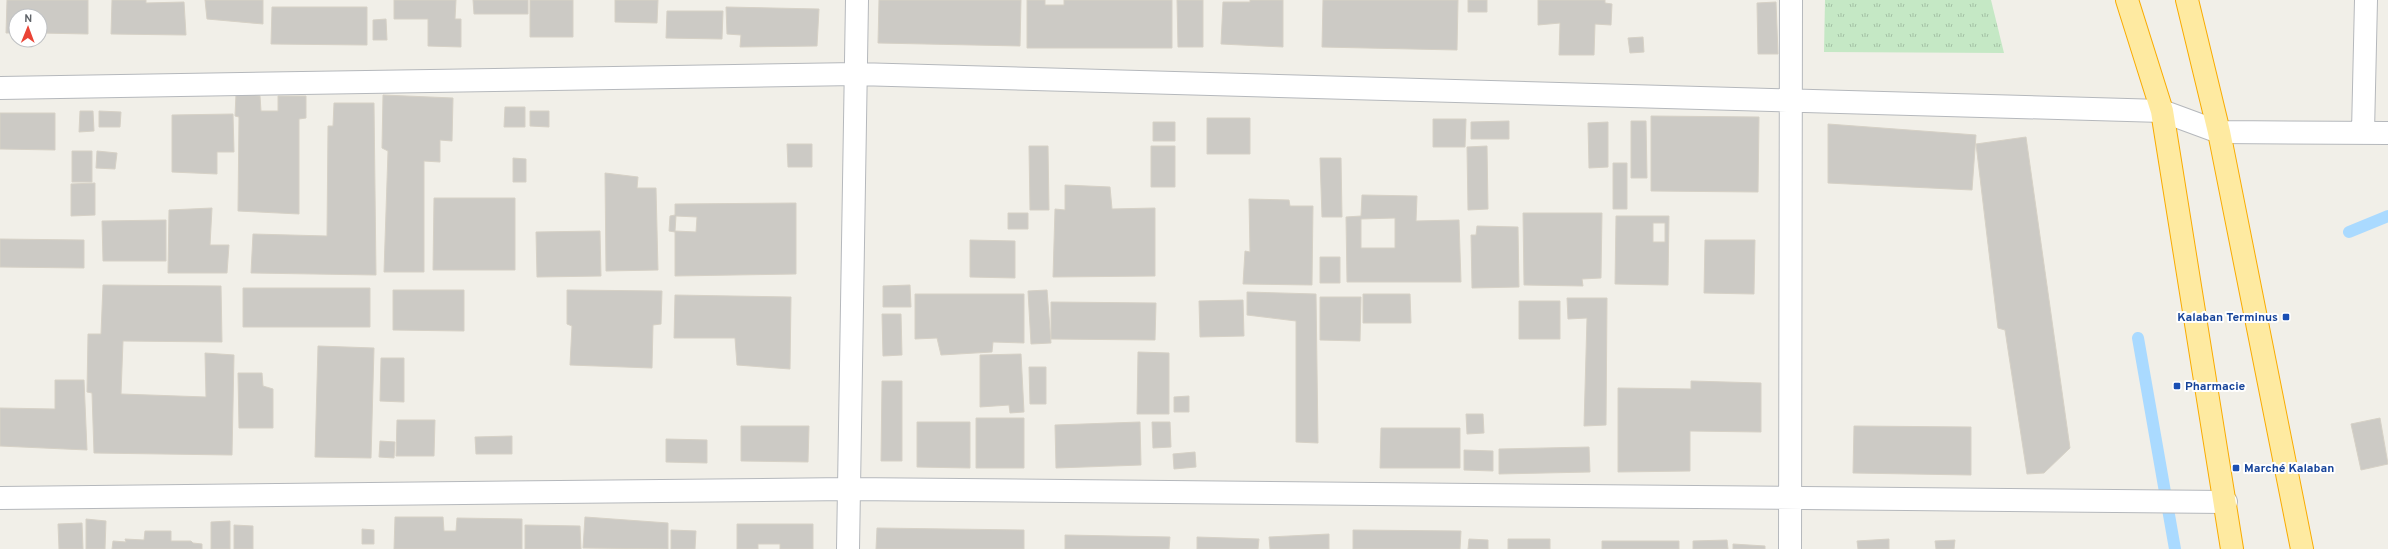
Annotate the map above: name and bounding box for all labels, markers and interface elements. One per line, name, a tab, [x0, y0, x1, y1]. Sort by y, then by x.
north arrow	[8, 8, 48, 48]
text: N	[24, 12, 32, 26]
place label: Kalaban Terminus	[2177, 310, 2278, 326]
marker: Kalaban Terminus	[2281, 312, 2291, 322]
place label: Pharmacie	[2185, 379, 2246, 395]
marker: Pharmacie	[2172, 381, 2182, 391]
place label: Marché Kalaban	[2244, 461, 2334, 477]
marker: Marché Kalaban	[2231, 463, 2241, 473]

